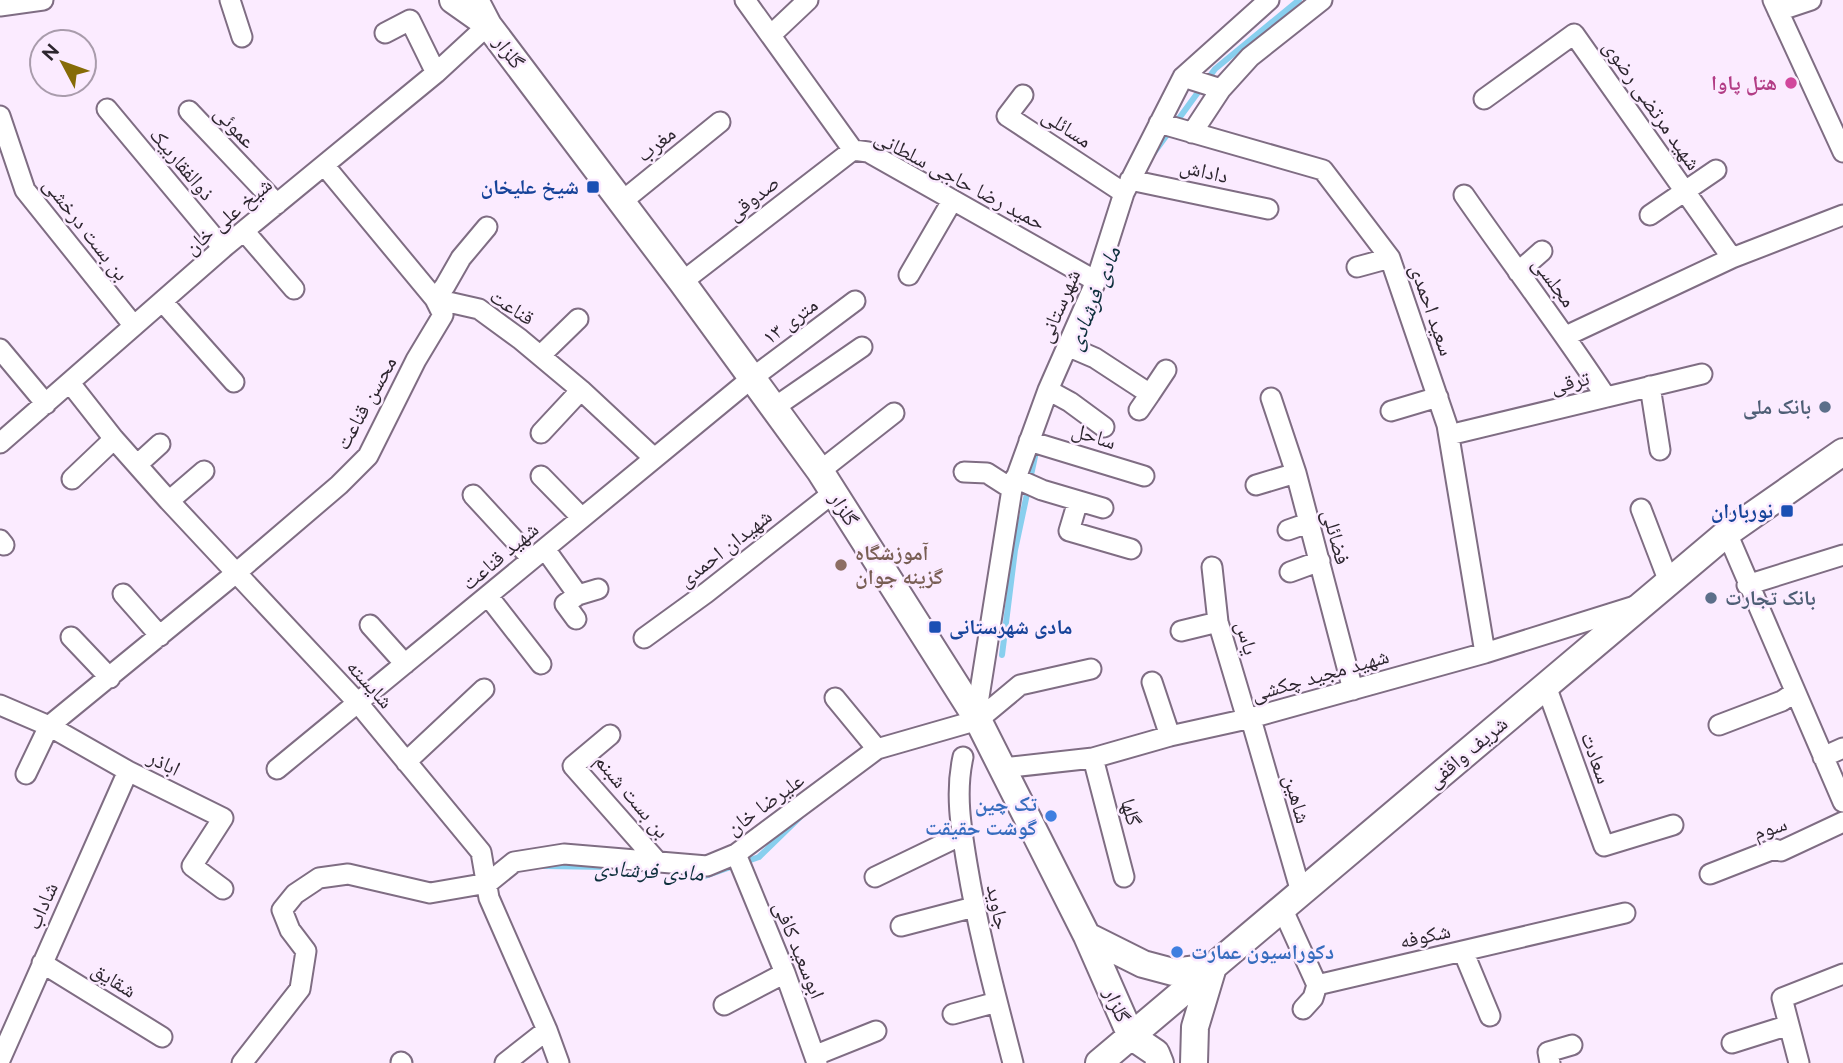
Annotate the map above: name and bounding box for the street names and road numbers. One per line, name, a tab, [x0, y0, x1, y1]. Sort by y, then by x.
street label: گلزار	[488, 29, 530, 74]
street label: شهید مرتضی رضوی	[1597, 35, 1707, 175]
street label: عموئی	[209, 100, 262, 154]
street label: مسائلی	[1037, 102, 1097, 154]
street label: مغرب	[631, 120, 680, 167]
street label: ذوالفقاربیک	[145, 122, 220, 205]
street label: حمید رضا حاجی سلطانی	[870, 124, 1050, 236]
street label: داداش	[1177, 153, 1231, 189]
street label: صدوقی	[722, 169, 784, 227]
street label: بن بست درخشی	[38, 172, 134, 286]
street label: شیخ علی خان	[179, 172, 277, 260]
street label: مجلسی	[1526, 251, 1582, 313]
street label: سعید احمدی	[1405, 261, 1460, 359]
street label: شهرستانی	[1032, 265, 1086, 347]
street label: قناعت	[485, 283, 539, 330]
street label: ۱۳ متری	[757, 292, 822, 349]
street label: محسن قناعت	[330, 352, 402, 454]
street label: ترقی	[1548, 365, 1592, 399]
street label: ساحل	[1069, 417, 1119, 455]
street label: گلزار	[824, 486, 865, 531]
street label: شهیدان احمدی	[673, 503, 776, 592]
street label: فضائلی	[1316, 507, 1356, 567]
street label: شهید قناعت	[456, 516, 543, 595]
street label: یاس	[1230, 618, 1264, 658]
street label: شهید مجید چکشی	[1248, 643, 1392, 707]
street label: شایسته	[342, 654, 399, 713]
street label: شریف واقفی	[1421, 710, 1513, 794]
street label: سعادت	[1576, 729, 1617, 787]
street label: اباذر	[143, 744, 184, 781]
street label: بن بست شبنم	[588, 748, 675, 844]
street label: علیرضا خان	[721, 767, 809, 840]
street label: شاهین	[1278, 772, 1316, 826]
street label: گلها	[1116, 796, 1147, 828]
street label: سوم	[1750, 810, 1790, 847]
street label: شاداب	[20, 878, 63, 933]
street label: جاوید	[982, 882, 1015, 932]
street label: ابوسعید کافی	[768, 897, 830, 1003]
street label: شکوفه	[1397, 918, 1453, 953]
street label: شقایق	[87, 956, 141, 1004]
street label: گلزار	[1098, 983, 1136, 1026]

